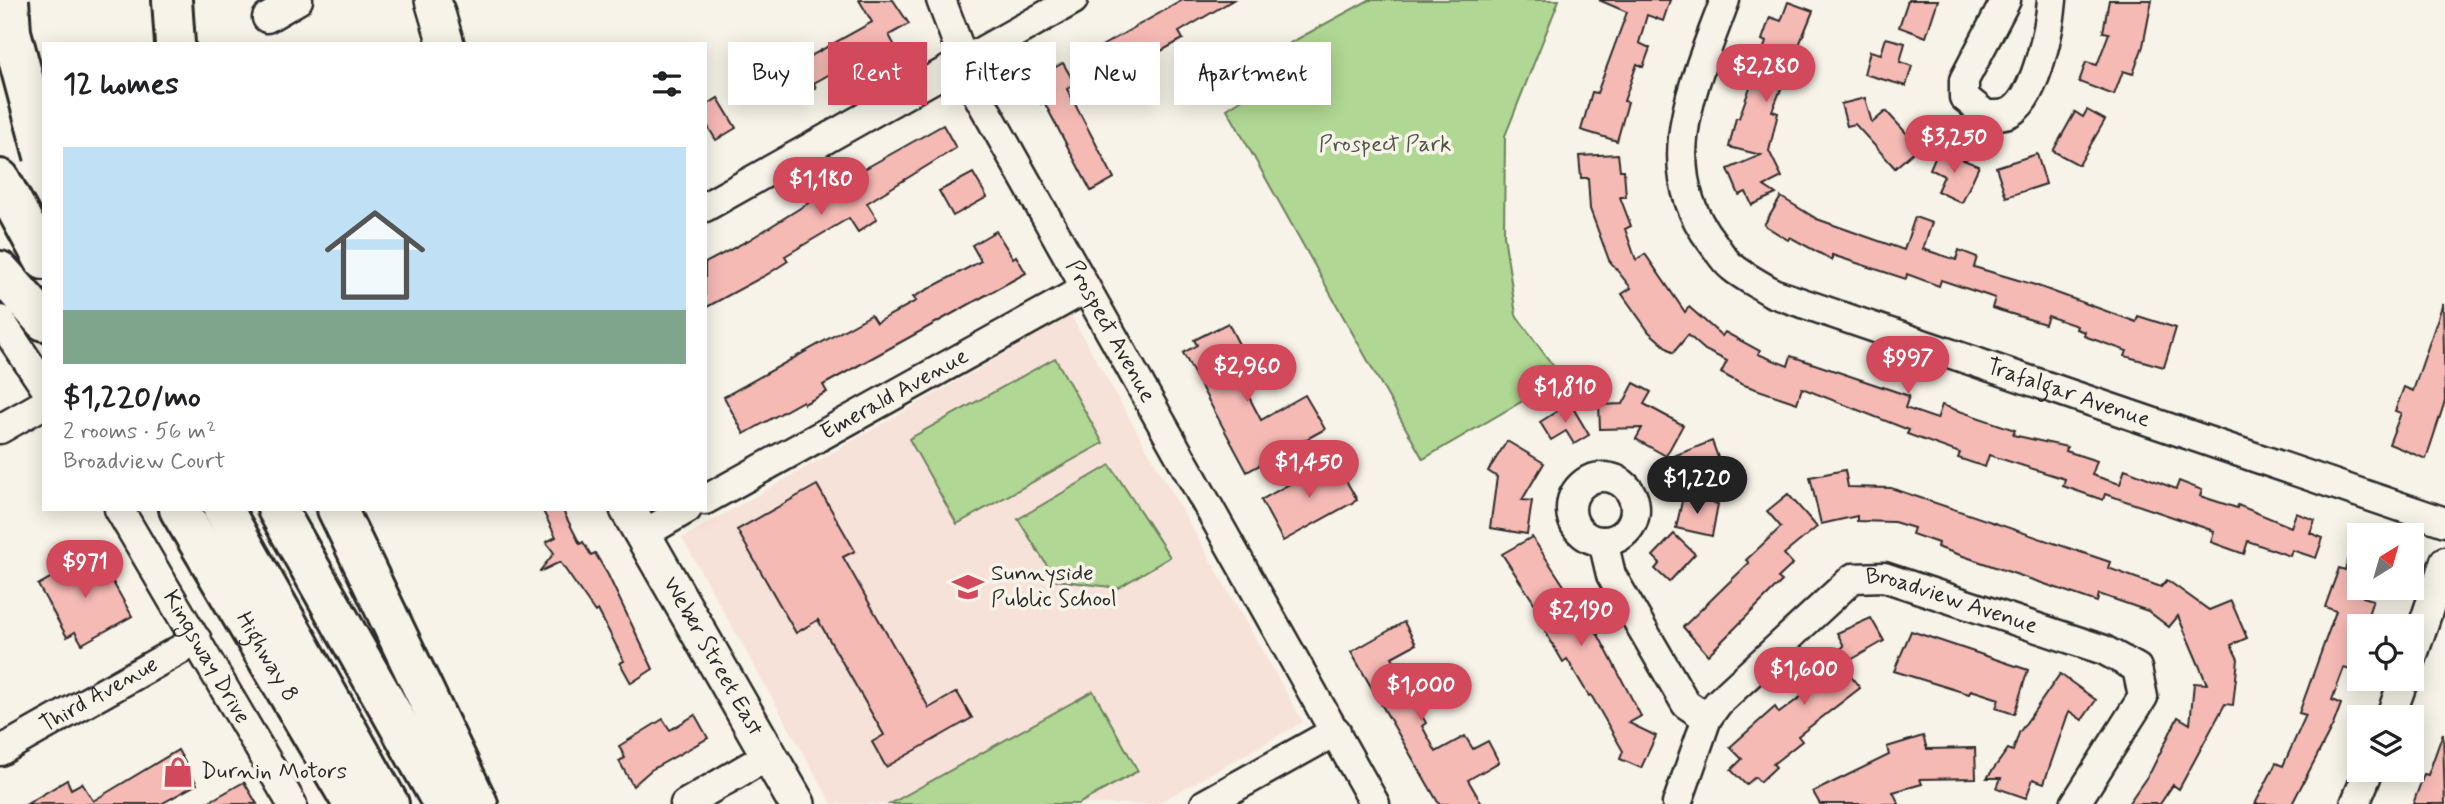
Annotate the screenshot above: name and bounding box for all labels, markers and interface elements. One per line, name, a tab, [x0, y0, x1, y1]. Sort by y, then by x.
chip: Buy	[728, 42, 814, 105]
chip: Rent	[828, 42, 927, 105]
chip: Filters	[941, 42, 1056, 105]
chip: New	[1070, 42, 1160, 105]
chip: Apartment	[1174, 42, 1331, 105]
pin: $2,280	[1709, 44, 1823, 104]
text: $2,280	[1732, 52, 1800, 82]
text: 12 homes	[63, 65, 179, 104]
icon: filters	[648, 65, 686, 103]
pin: $3,250	[1897, 116, 2011, 175]
text: $3,250	[1921, 123, 1987, 153]
park label: Prospect Park	[1319, 130, 1451, 160]
pin: $1,180	[764, 158, 878, 217]
text: $1,180	[789, 165, 853, 195]
icon: home	[312, 192, 438, 318]
street label: Prospect Avenue	[1058, 255, 1162, 408]
pin: $997	[1867, 336, 1949, 396]
street label: Emerald Avenue	[815, 342, 974, 448]
pin: $2,960	[1190, 344, 1304, 404]
text: $997	[1882, 344, 1934, 374]
text: $2,960	[1213, 352, 1281, 382]
street label: Trafalgar Avenue	[1982, 352, 2154, 435]
pin: $1,810	[1508, 366, 1622, 425]
text: $1,810	[1533, 373, 1597, 403]
text: $1,220/mo	[63, 378, 201, 417]
text: 2 rooms · 56 m²	[63, 417, 216, 447]
pin: $1,450	[1252, 440, 1366, 500]
text: Broadview Court	[63, 447, 225, 477]
text: $1,450	[1275, 448, 1343, 478]
pin: $1,220	[1640, 456, 1754, 516]
text: $1,220	[1663, 464, 1731, 494]
north arrow	[2347, 523, 2424, 600]
map controls	[2347, 523, 2424, 782]
pin: $971	[44, 540, 126, 600]
text: $971	[62, 548, 108, 578]
place label: Sunnyside Public School	[991, 559, 1117, 615]
street label: Broadview Avenue	[1865, 562, 2041, 642]
school or university icon: Sunnyside Public School	[951, 570, 985, 604]
street label: Weber Street East	[655, 572, 770, 742]
street label: Kingsway Drive	[155, 585, 257, 730]
pin: $2,190	[1524, 588, 1638, 648]
text: $2,190	[1549, 596, 1613, 626]
street label: Highway 8	[228, 607, 305, 708]
button: locate	[2347, 614, 2424, 691]
pin: $1,600	[1747, 648, 1861, 707]
street label: Third Avenue	[35, 650, 164, 740]
text: $1,600	[1770, 655, 1838, 685]
pin: $1,000	[1364, 664, 1478, 723]
text: $1,000	[1387, 671, 1455, 701]
button: layers	[2347, 705, 2424, 782]
shop icon: Durnin Motors	[161, 755, 195, 789]
place label: Durnin Motors	[201, 757, 347, 787]

